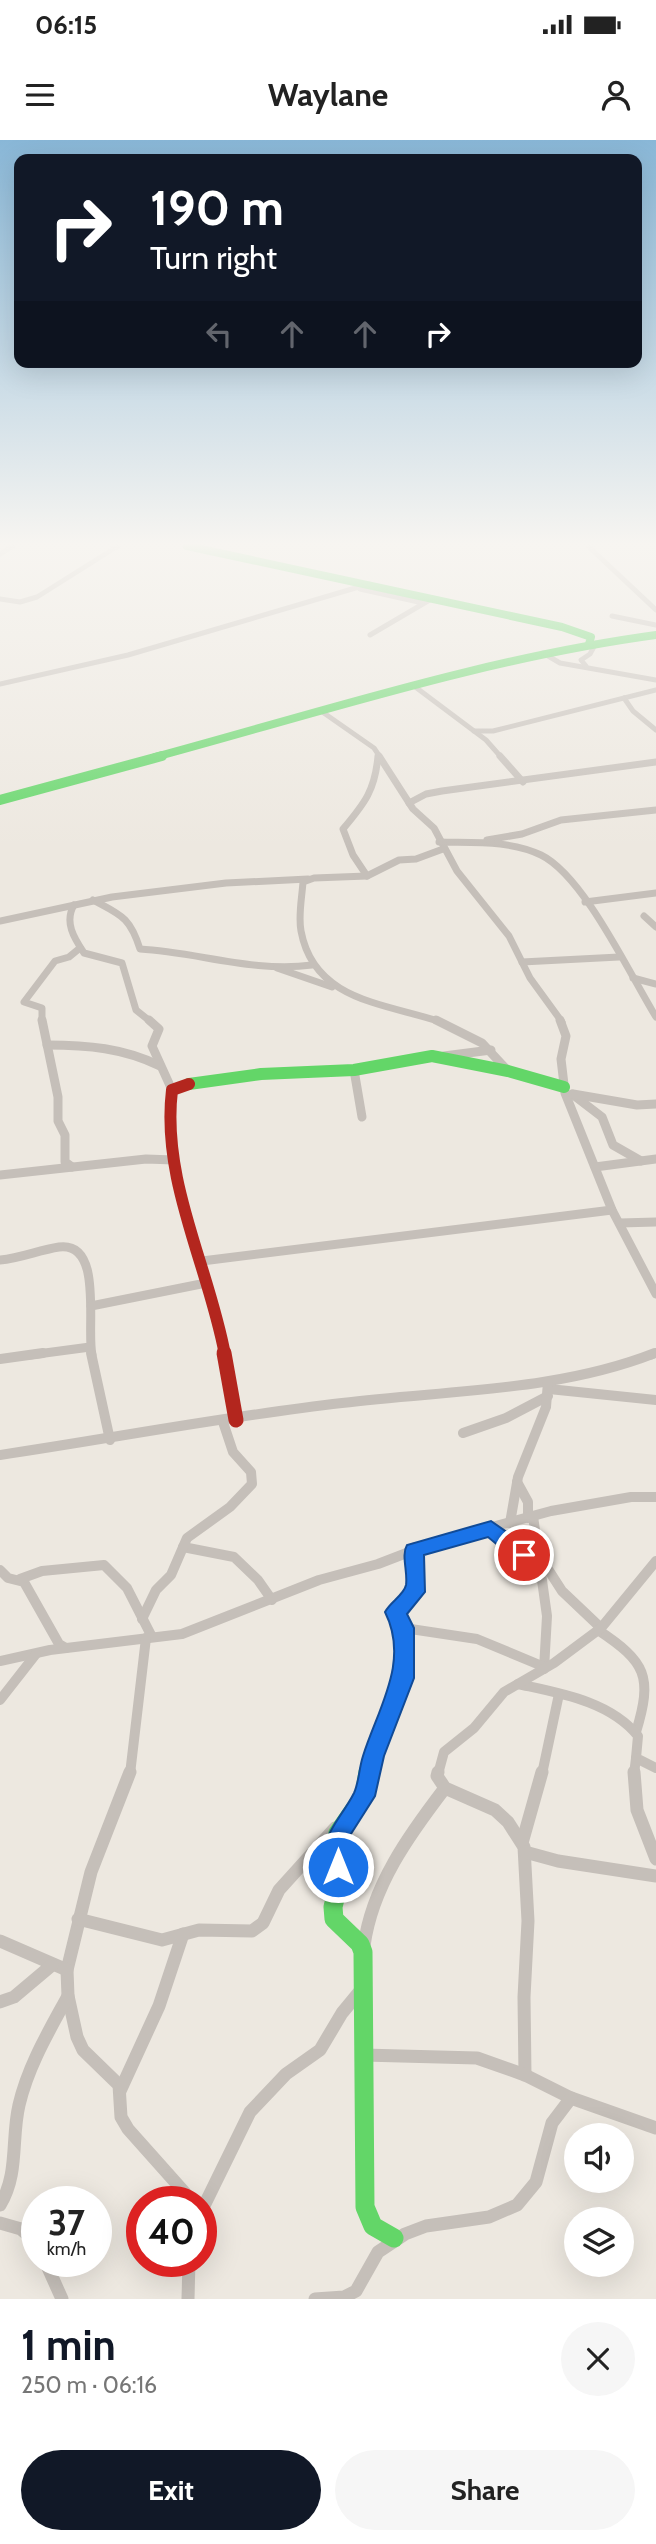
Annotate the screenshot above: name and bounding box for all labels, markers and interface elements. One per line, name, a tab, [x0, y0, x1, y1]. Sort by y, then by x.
text: 06:15	[35, 9, 97, 41]
text: Waylane	[268, 75, 388, 114]
icon: menu	[21, 76, 59, 114]
icon: person	[597, 76, 635, 114]
text: 190 m	[150, 178, 284, 237]
icon: right	[35, 182, 126, 273]
text: Turn right	[150, 238, 277, 277]
icon: left	[200, 315, 238, 353]
icon: ahead	[273, 315, 311, 353]
icon: ahead	[346, 315, 384, 353]
icon: right	[419, 315, 457, 353]
pin	[494, 1525, 554, 1585]
icon: arrive	[505, 1536, 543, 1574]
position arrow	[301, 1830, 375, 1904]
map controls	[564, 2123, 634, 2277]
button: sound	[564, 2123, 634, 2193]
speed limit sign: 40	[126, 2186, 217, 2277]
text: 37	[48, 2201, 85, 2244]
button: layers	[564, 2207, 634, 2277]
text: km/h	[47, 2238, 86, 2260]
text: 1 min	[21, 2319, 116, 2371]
button: close	[561, 2322, 635, 2396]
text: 250 m · 06:16	[21, 2371, 157, 2399]
button: Exit	[21, 2450, 321, 2530]
button: Share	[335, 2450, 635, 2530]

